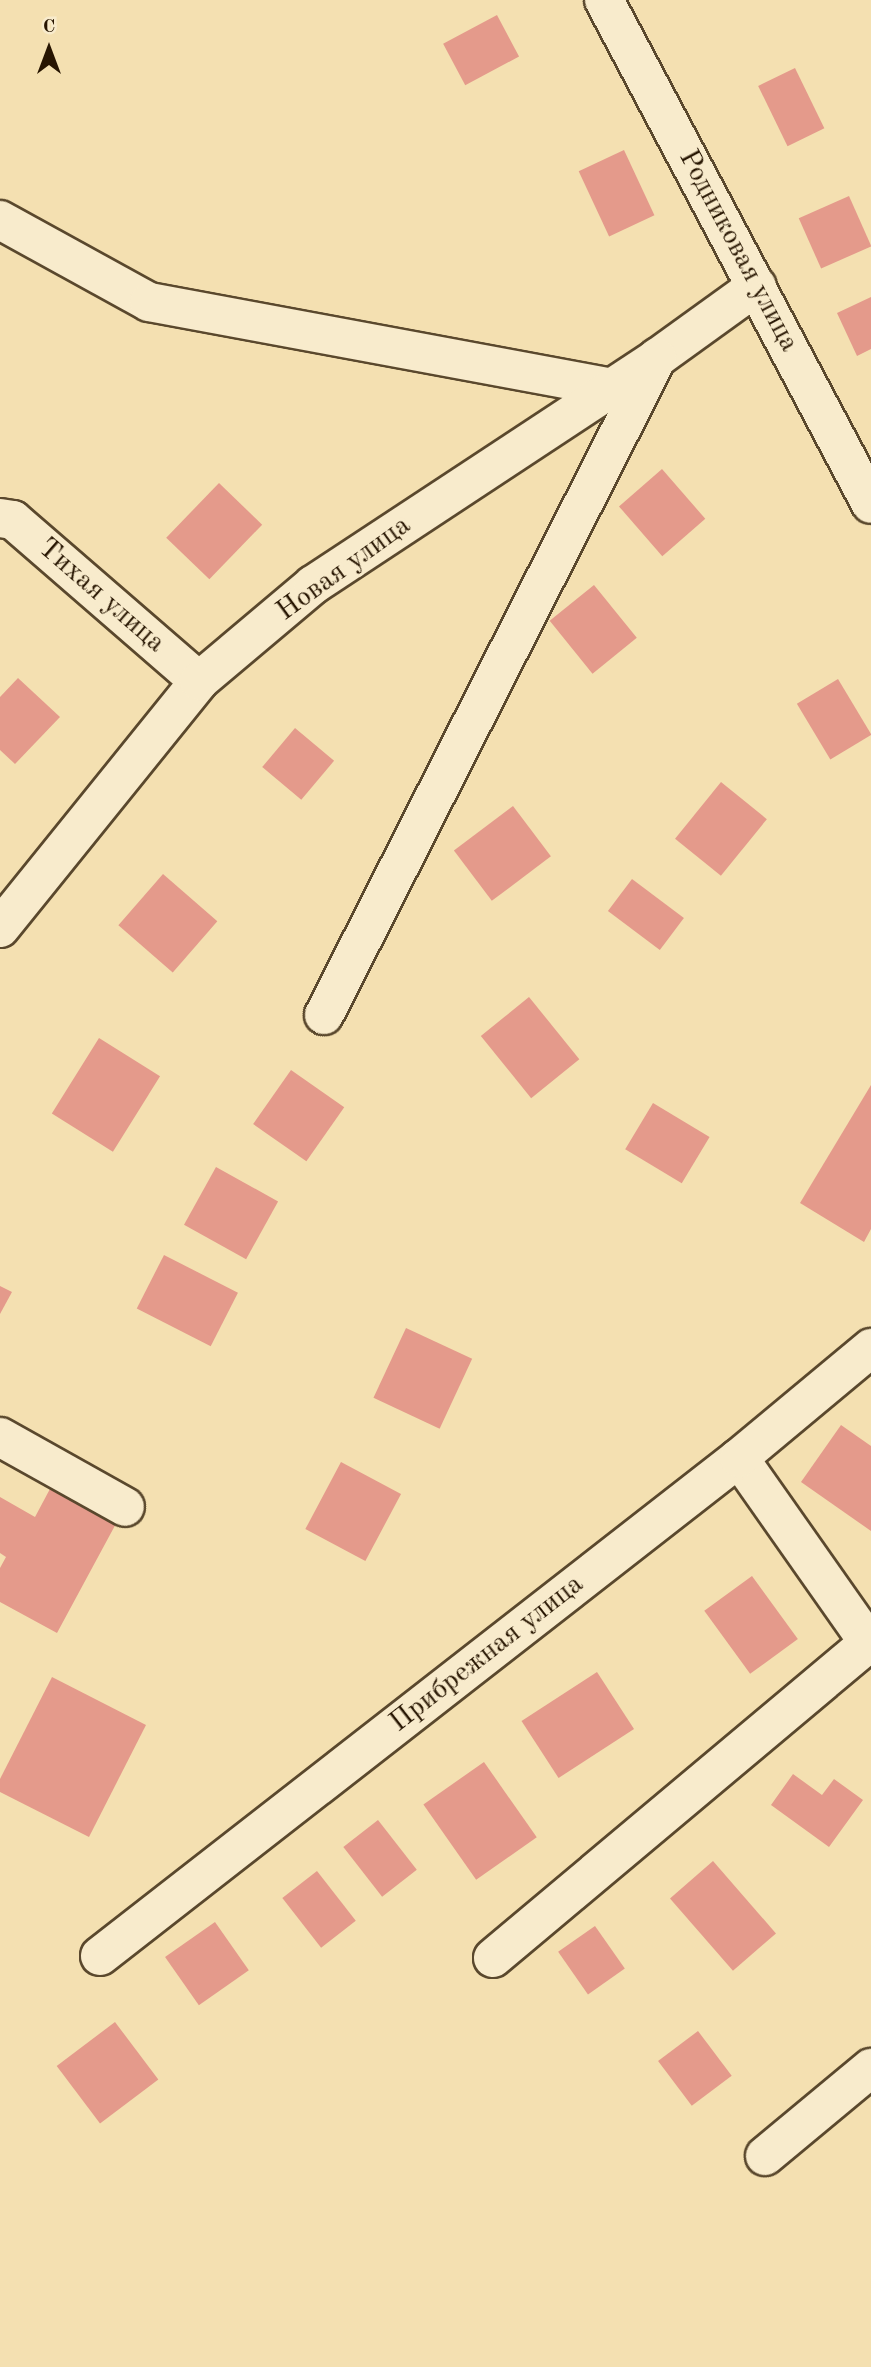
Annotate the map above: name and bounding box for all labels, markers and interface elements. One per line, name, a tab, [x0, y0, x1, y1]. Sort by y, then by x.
north arrow	[14, 14, 84, 84]
text: С	[43, 18, 55, 37]
street label: Родниковая улица	[671, 144, 805, 358]
street label: Новая улица	[271, 509, 417, 629]
street label: Тихая улица	[31, 532, 171, 660]
street label: Прибрежная улица	[384, 1568, 590, 1740]

